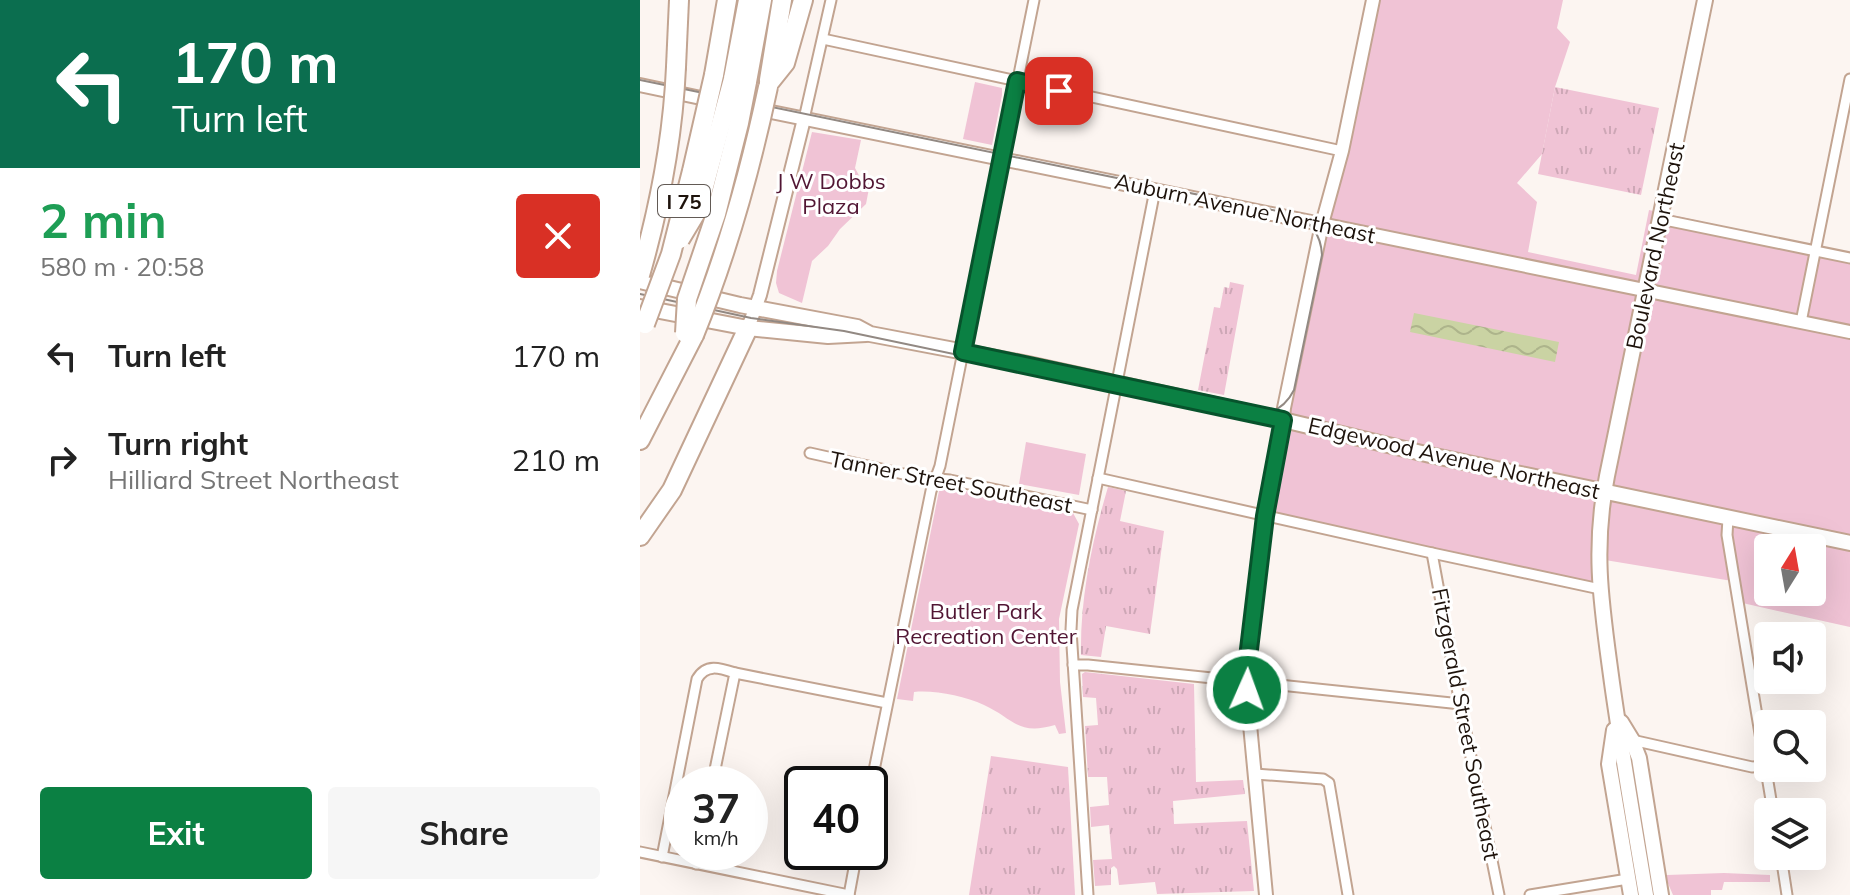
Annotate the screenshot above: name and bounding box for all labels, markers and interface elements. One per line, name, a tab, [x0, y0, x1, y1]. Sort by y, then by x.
text: 170 m	[172, 27, 339, 97]
icon: left	[40, 32, 144, 136]
pin	[1025, 57, 1093, 125]
icon: arrive	[1037, 69, 1081, 113]
text: Turn left	[172, 96, 308, 141]
street label: Boulevard Northeast	[1619, 140, 1691, 352]
park label: J W Dobbs Plaza	[776, 167, 886, 220]
street label: Auburn Avenue Northeast	[1112, 167, 1378, 249]
road number: I 75	[658, 185, 710, 217]
text: 2 min	[40, 190, 167, 250]
button: close	[516, 194, 600, 278]
text: 580 m · 20:58	[40, 250, 204, 283]
icon: left	[40, 334, 84, 378]
text: Turn left	[108, 337, 226, 375]
text: 170 m	[512, 337, 600, 375]
street label: Edgewood Avenue Northeast	[1305, 411, 1603, 505]
text: Turn right	[108, 425, 248, 463]
icon: right	[40, 438, 84, 482]
text: 210 m	[512, 441, 600, 479]
street label: Tanner Street Southeast	[828, 445, 1075, 519]
text: Hilliard Street Northeast	[108, 463, 399, 496]
north arrow	[1754, 534, 1826, 606]
map controls	[1754, 534, 1826, 870]
street label: Fitzgerald Street Southeast	[1426, 585, 1506, 863]
park label: Butler Park Recreation Center	[895, 597, 1077, 650]
button: sound	[1754, 622, 1826, 694]
position arrow	[1205, 648, 1289, 732]
button: search	[1754, 710, 1826, 782]
speed limit sign: 40	[784, 766, 888, 870]
text: 37	[692, 783, 740, 833]
button: Exit	[40, 787, 312, 879]
button: Share	[328, 787, 600, 879]
button: layers	[1754, 798, 1826, 870]
text: km/h	[693, 825, 739, 850]

